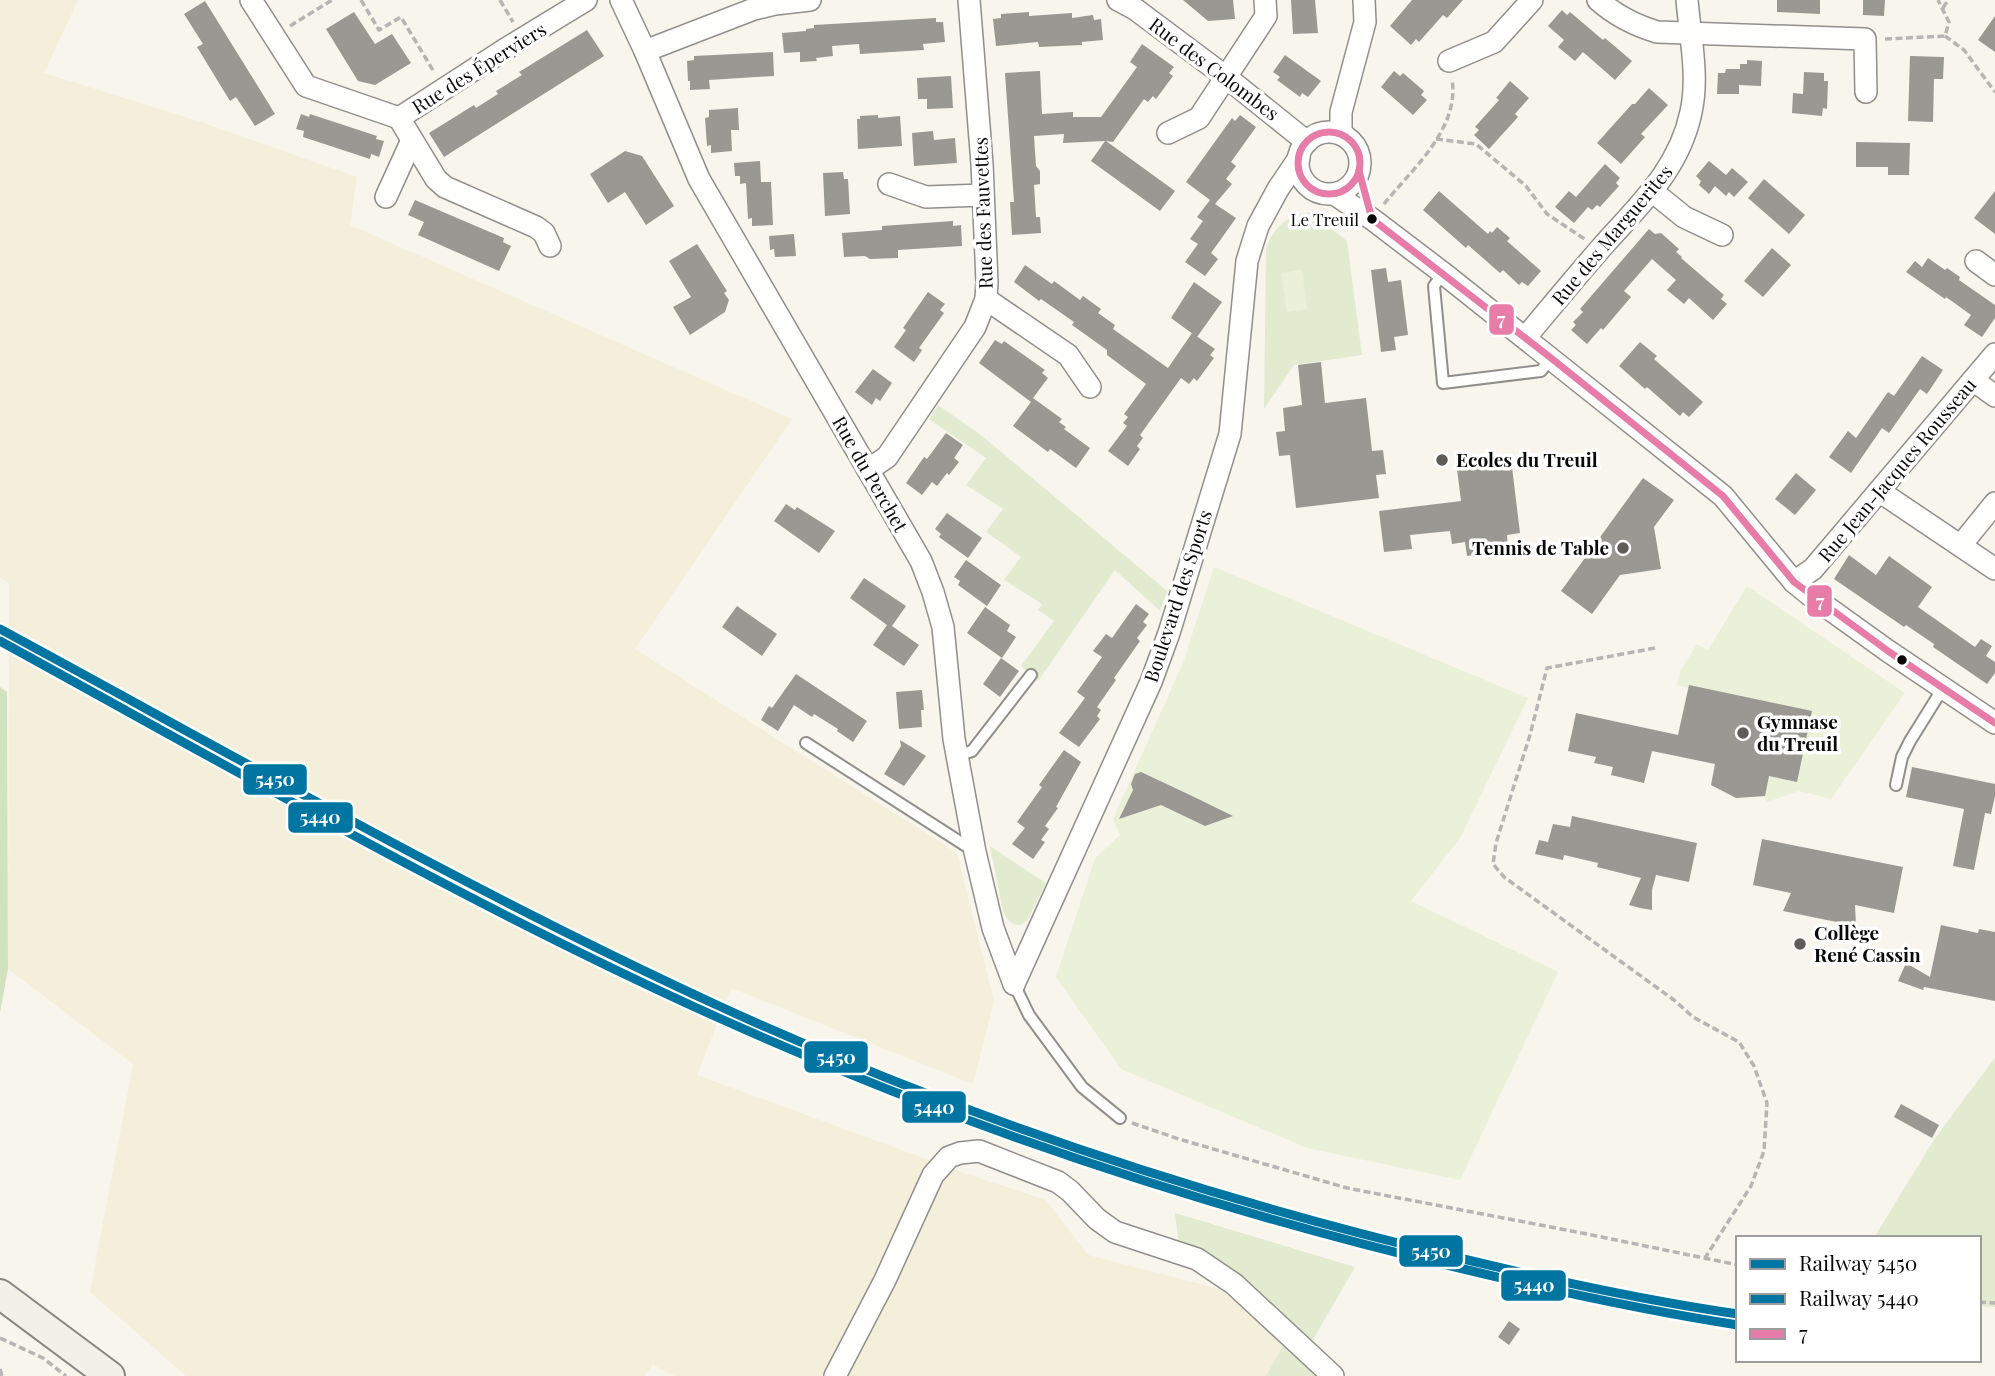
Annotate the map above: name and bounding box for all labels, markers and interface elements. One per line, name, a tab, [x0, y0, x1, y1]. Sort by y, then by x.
street label: Rue des Colombes	[1144, 11, 1285, 126]
street label: Rue des Éperviers	[406, 15, 551, 119]
street label: Rue des Fauvettes	[966, 137, 998, 290]
street label: Rue des Marguerites	[1545, 159, 1678, 310]
place label: Le Treuil	[1290, 208, 1359, 230]
marker: Le Treuil	[1365, 212, 1379, 226]
line badge: 7	[1488, 303, 1515, 336]
text: 7	[1497, 305, 1506, 331]
street label: Rue Jean-Jacques Rousseau	[1811, 372, 1981, 567]
street label: Rue du Perchet	[827, 411, 915, 536]
place label: Ecoles du Treuil	[1456, 446, 1598, 472]
marker: Ecoles du Treuil	[1434, 452, 1450, 468]
street label: Boulevard des Sports	[1137, 506, 1217, 685]
place label: Tennis de Table	[1472, 534, 1609, 560]
marker: Tennis de Table	[1615, 540, 1631, 556]
line badge: 7	[1806, 584, 1833, 618]
text: 7	[1816, 587, 1825, 613]
unlabelled marker	[1895, 653, 1909, 667]
place label: Gymnase du Treuil	[1757, 708, 1838, 756]
marker: Gymnase du Treuil	[1735, 725, 1751, 741]
line badge: 5450	[242, 763, 308, 796]
text: 5450	[255, 765, 295, 791]
line badge: 5440	[287, 801, 354, 834]
text: 5440	[299, 803, 341, 829]
place label: Collège René Cassin	[1814, 919, 1921, 967]
marker: Collège René Cassin	[1792, 936, 1808, 952]
line badge: 5450	[803, 1040, 869, 1074]
text: 5450	[816, 1043, 856, 1069]
line badge: 5440	[901, 1090, 967, 1124]
text: 5440	[913, 1093, 955, 1119]
line badge: 5450	[1398, 1234, 1464, 1268]
legend	[1736, 1236, 1981, 1362]
text: 5450	[1411, 1237, 1451, 1263]
text: Railway 5450	[1799, 1248, 1917, 1276]
line badge: 5440	[1500, 1269, 1567, 1302]
text: 5440	[1513, 1271, 1555, 1297]
text: Railway 5440	[1799, 1283, 1919, 1311]
text: 7	[1799, 1318, 1808, 1346]

